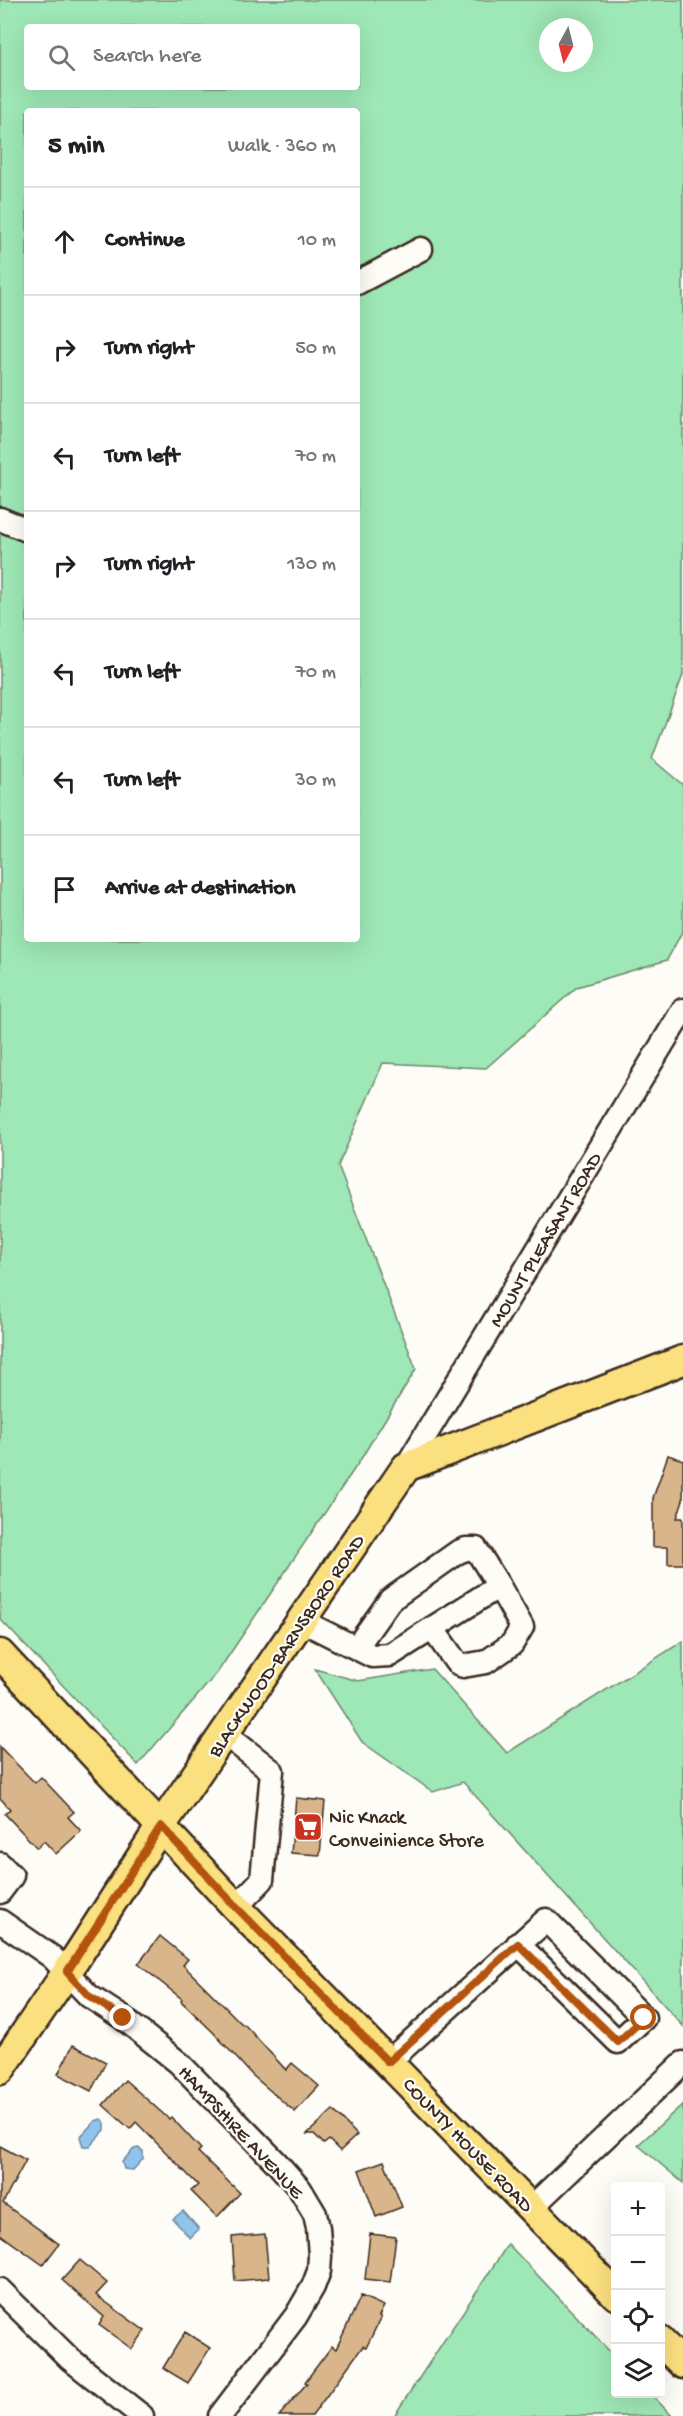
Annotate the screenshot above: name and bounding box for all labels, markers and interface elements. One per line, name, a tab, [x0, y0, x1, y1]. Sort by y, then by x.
north arrow	[539, 18, 593, 72]
search box	[24, 24, 360, 90]
icon: search	[45, 41, 78, 74]
text: Search here	[93, 44, 201, 70]
text: 5 min	[48, 132, 104, 163]
text: Walk · 360 m	[228, 136, 336, 159]
icon: ahead	[48, 225, 81, 258]
text: Continue	[105, 228, 185, 254]
text: 10 m	[298, 230, 336, 253]
icon: right	[48, 333, 81, 366]
text: Turn right	[105, 336, 193, 362]
text: 50 m	[295, 338, 336, 361]
icon: left	[48, 441, 81, 474]
text: Turn left	[105, 444, 179, 470]
text: 70 m	[295, 446, 336, 469]
icon: right	[48, 549, 81, 582]
text: Turn right	[105, 552, 193, 578]
text: 130 m	[287, 554, 336, 577]
icon: left	[48, 657, 81, 690]
text: Turn left	[105, 660, 179, 686]
text: 70 m	[295, 662, 336, 685]
icon: left	[48, 765, 81, 798]
text: Turn left	[105, 768, 179, 794]
text: 30 m	[295, 770, 336, 793]
icon: arrive	[48, 873, 81, 906]
text: Arrive at destination	[105, 876, 295, 902]
street label: MOUNT PLEASANT ROAD	[486, 1149, 609, 1332]
street label: BLACKWOOD-BARNSBORO ROAD	[204, 1531, 372, 1763]
place label: Nic Knack Conveinience Store	[329, 1808, 485, 1854]
supermarket icon: Nic Knack Conveinience Store	[292, 1811, 324, 1843]
route end	[109, 2004, 135, 2030]
route start	[630, 2004, 656, 2030]
street label: HAMPSHIRE AVENUE	[172, 2062, 308, 2206]
street label: COUNTY HOUSE ROAD	[396, 2074, 537, 2219]
map controls	[611, 2182, 665, 2398]
button: +	[611, 2182, 665, 2236]
button: −	[611, 2236, 665, 2290]
button: locate	[611, 2290, 665, 2344]
button: layers	[611, 2344, 665, 2398]

